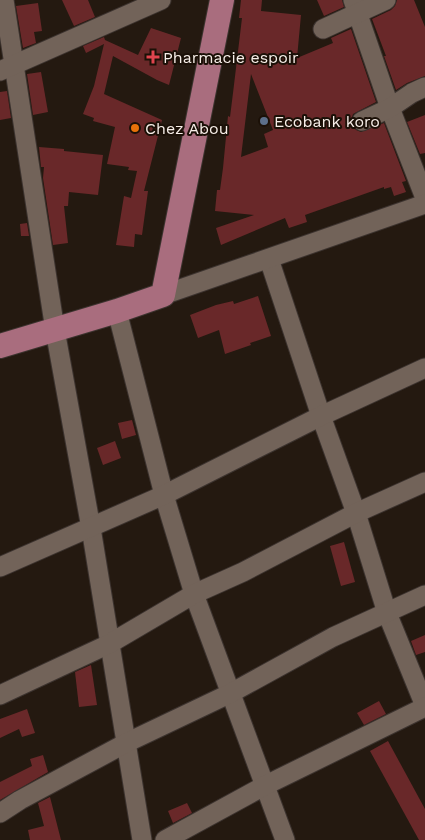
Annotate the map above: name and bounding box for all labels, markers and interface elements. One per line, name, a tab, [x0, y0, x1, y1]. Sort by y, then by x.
place label: Pharmacie espoir	[163, 48, 299, 67]
marker: Pharmacie espoir	[147, 51, 159, 63]
place label: Ecobank koro	[274, 112, 380, 131]
marker: Ecobank koro	[258, 115, 270, 127]
place label: Chez Abou	[145, 119, 229, 138]
marker: Chez Abou	[129, 122, 141, 134]

